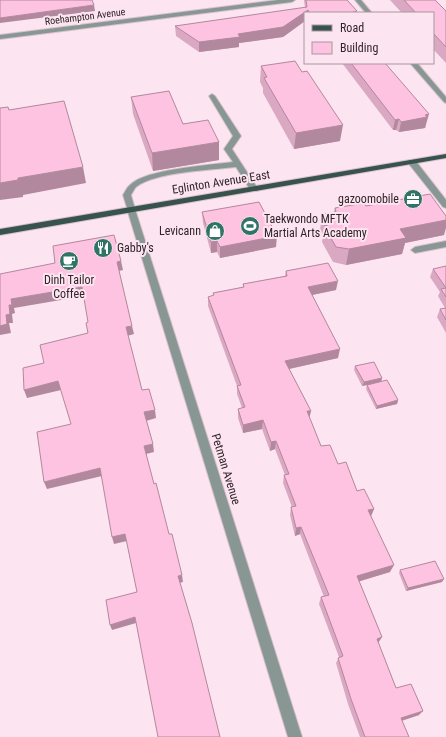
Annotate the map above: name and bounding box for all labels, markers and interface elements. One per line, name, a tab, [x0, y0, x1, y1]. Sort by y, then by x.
street label: Roehampton Avenue	[44, 6, 126, 27]
legend	[304, 12, 434, 64]
text: Road	[340, 21, 364, 35]
text: Building	[340, 41, 378, 55]
street label: Eglinton Avenue East	[171, 167, 272, 197]
office icon: gazoomobile	[402, 188, 424, 210]
place label: gazoomobile	[338, 192, 399, 206]
place label: Taekwondo MFTK Martial Arts Academy	[264, 212, 367, 240]
sports icon: Taekwondo MFTK Martial Arts Academy	[239, 215, 261, 237]
shop icon: Levicann	[204, 220, 226, 242]
place label: Levicann	[159, 224, 201, 238]
restaurant icon: Gabby's	[92, 237, 114, 259]
place label: Gabby's	[117, 241, 154, 255]
cafe icon: Dinh Tailor Coffee	[58, 250, 80, 272]
place label: Dinh Tailor Coffee	[44, 273, 94, 301]
street label: Petman Avenue	[209, 432, 244, 507]

